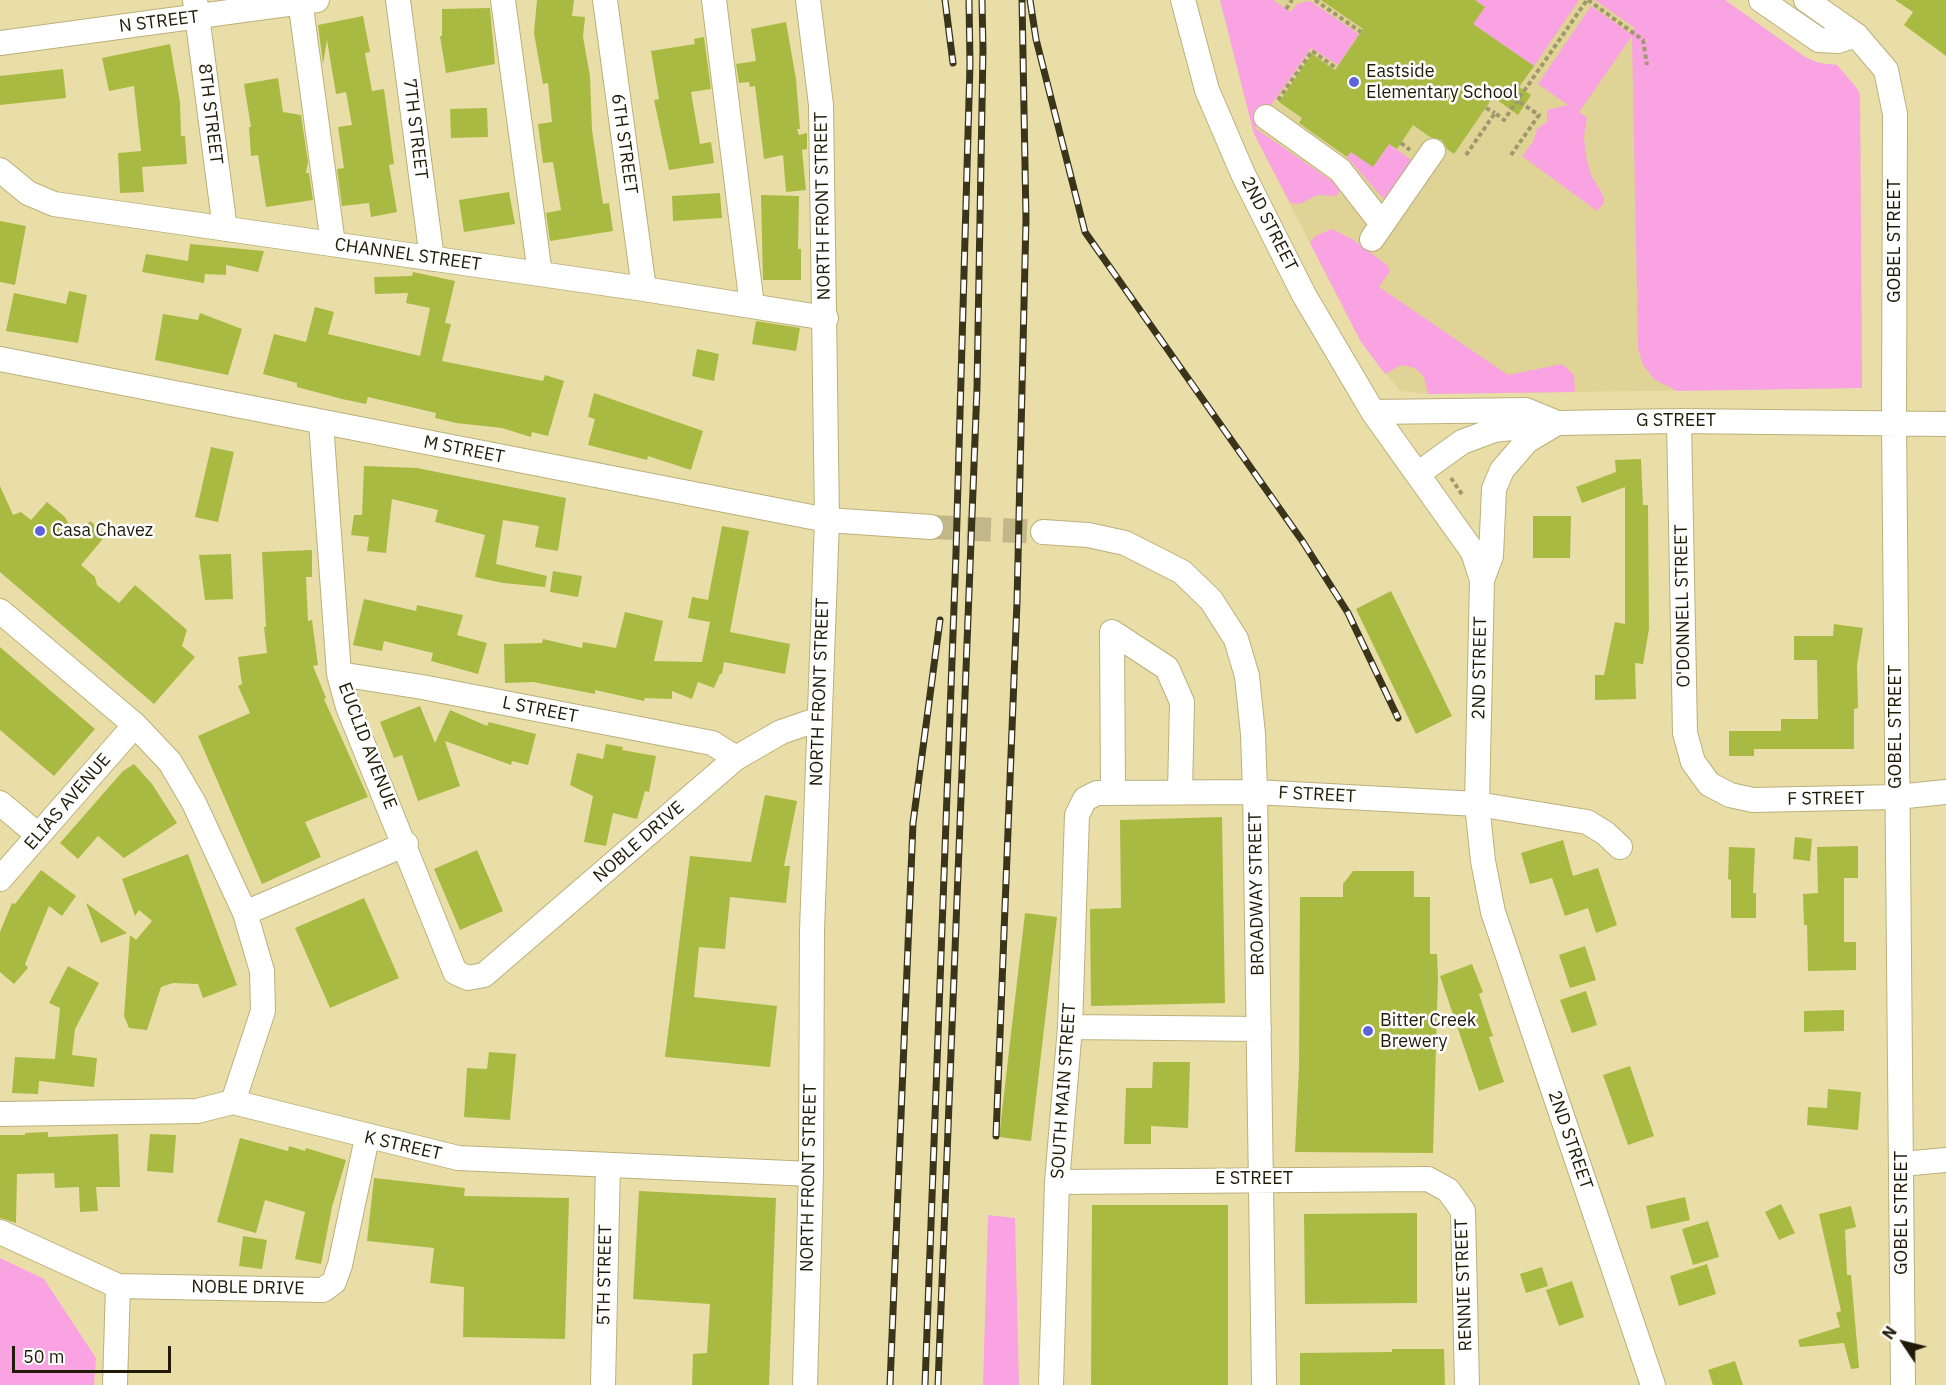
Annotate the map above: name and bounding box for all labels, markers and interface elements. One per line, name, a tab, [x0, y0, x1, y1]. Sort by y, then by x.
street label: N STREET	[118, 6, 200, 38]
place label: Eastside Elementary School	[1366, 61, 1518, 104]
street label: 8TH STREET	[193, 62, 227, 166]
marker: Eastside Elementary School	[1347, 75, 1361, 89]
street label: 7TH STREET	[398, 77, 432, 181]
street label: 6TH STREET	[606, 92, 642, 196]
street label: NORTH FRONT STREET	[811, 112, 835, 300]
street label: 2ND STREET	[1236, 173, 1302, 275]
street label: GOBEL STREET	[1884, 179, 1906, 303]
street label: CHANNEL STREET	[333, 234, 483, 276]
street label: G STREET	[1636, 410, 1716, 432]
street label: M STREET	[422, 432, 506, 468]
place label: Casa Chavez	[52, 520, 153, 542]
marker: Casa Chavez	[33, 524, 47, 538]
street label: O'DONNELL STREET	[1671, 524, 1695, 688]
street label: NORTH FRONT STREET	[806, 597, 834, 787]
street label: 2ND STREET	[1468, 616, 1492, 720]
street label: GOBEL STREET	[1885, 665, 1907, 789]
street label: EUCLID AVENUE	[333, 680, 401, 812]
street label: L STREET	[500, 692, 580, 728]
street label: ELIAS AVENUE	[20, 749, 116, 855]
street label: F STREET	[1278, 782, 1356, 808]
street label: F STREET	[1787, 788, 1865, 810]
street label: NOBLE DRIVE	[589, 797, 689, 887]
street label: BROADWAY STREET	[1245, 812, 1269, 976]
street label: SOUTH MAIN STREET	[1047, 1002, 1081, 1180]
place label: Bitter Creek Brewery	[1380, 1010, 1476, 1052]
marker: Bitter Creek Brewery	[1361, 1024, 1375, 1038]
street label: NORTH FRONT STREET	[797, 1084, 821, 1272]
street label: 2ND STREET	[1543, 1088, 1597, 1192]
street label: K STREET	[362, 1127, 444, 1165]
street label: GOBEL STREET	[1891, 1151, 1913, 1275]
street label: E STREET	[1215, 1168, 1293, 1190]
street label: RENNIE STREET	[1451, 1218, 1477, 1352]
street label: 5TH STREET	[593, 1224, 617, 1326]
street label: NOBLE DRIVE	[191, 1276, 305, 1300]
north arrow	[1874, 1313, 1934, 1373]
text: N	[1878, 1322, 1901, 1343]
scale bar	[15, 1334, 174, 1372]
text: 50 m	[23, 1345, 65, 1368]

